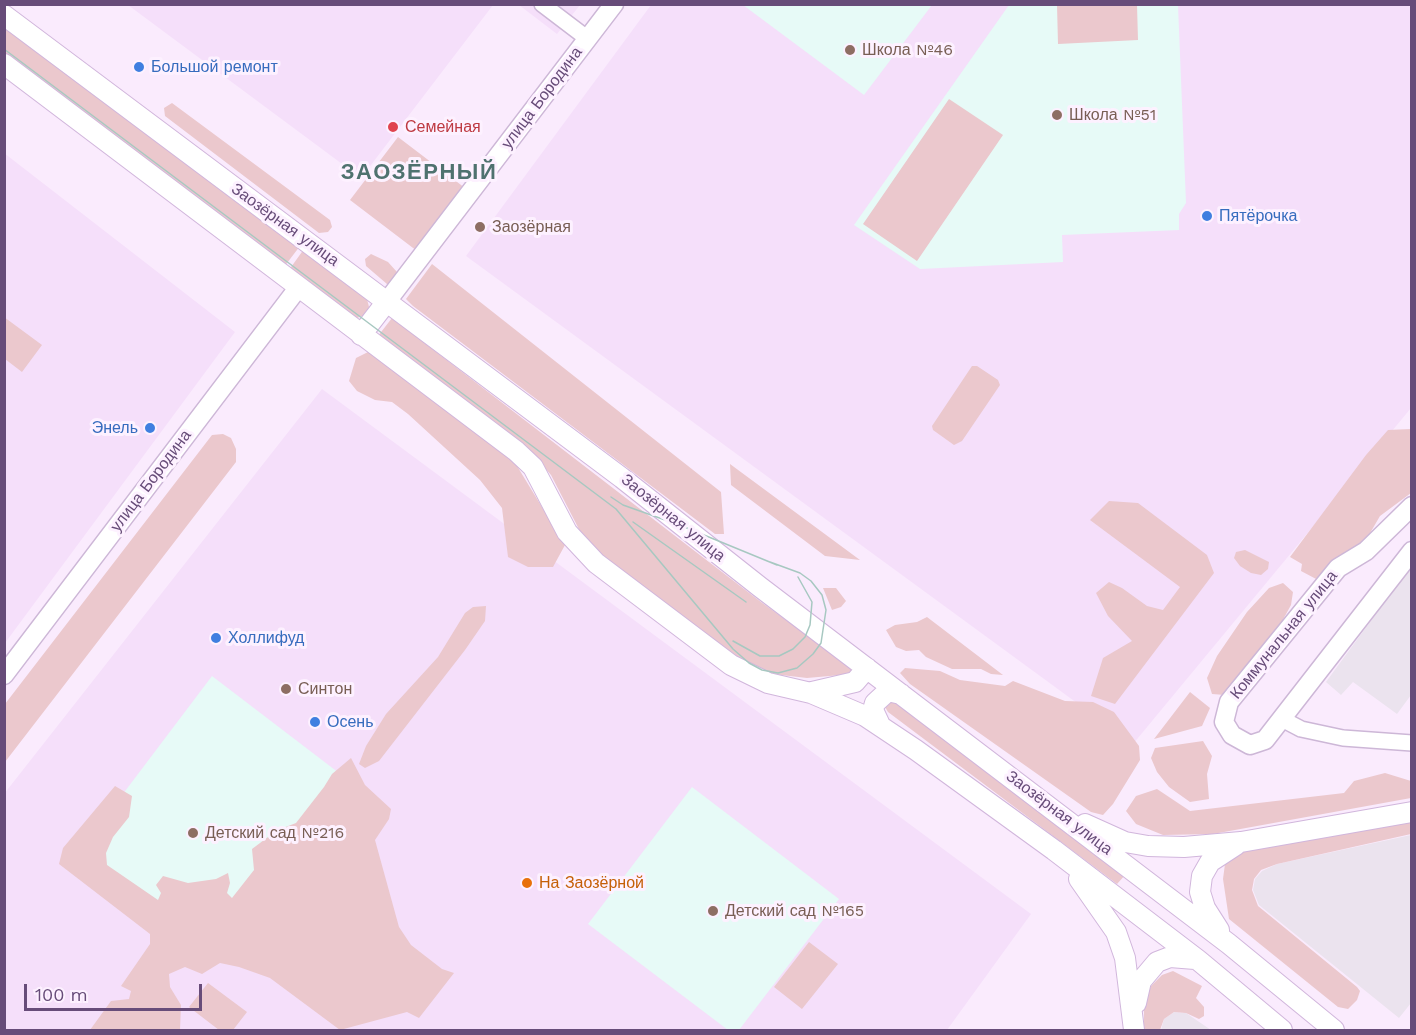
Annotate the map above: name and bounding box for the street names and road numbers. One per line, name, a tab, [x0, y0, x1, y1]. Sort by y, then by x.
street label: улица Бородина	[498, 43, 586, 153]
street label: Заозёрная улица	[227, 180, 343, 270]
street label: улица Бородина	[107, 426, 195, 536]
street label: Заозёрная улица	[617, 470, 729, 566]
street label: Коммунальная улица	[1226, 567, 1342, 703]
street label: Заозёрная улица	[1002, 767, 1116, 859]

